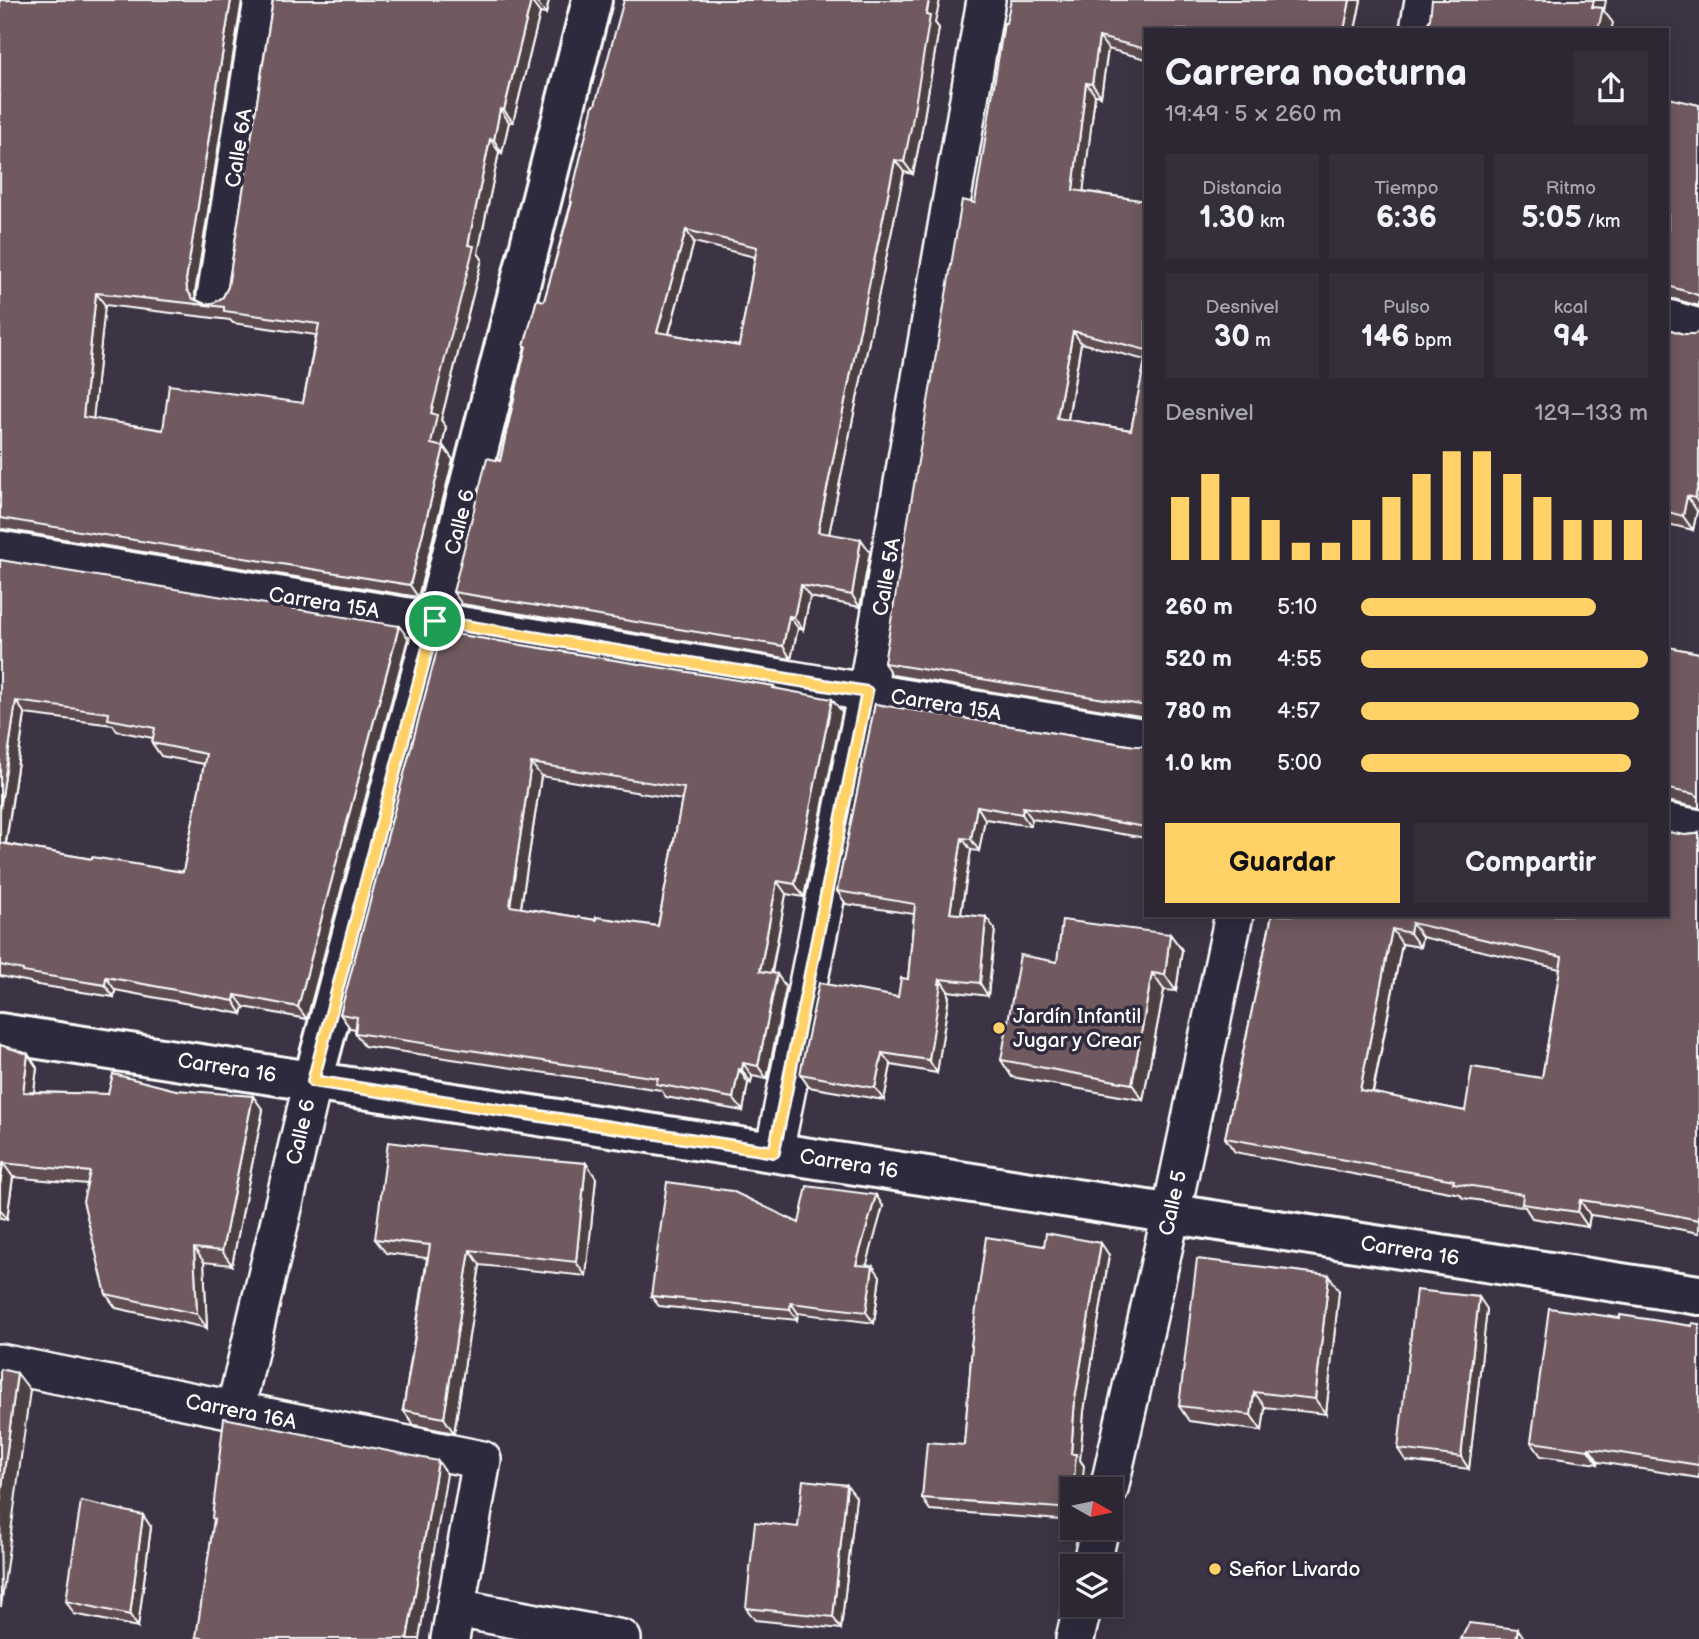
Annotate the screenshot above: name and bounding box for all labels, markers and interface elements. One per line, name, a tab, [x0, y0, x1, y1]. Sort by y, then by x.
text: Carrera nocturna	[1165, 51, 1467, 96]
button: share	[1574, 51, 1648, 125]
text: 19:49 · 5 × 260 m	[1165, 100, 1341, 128]
street label: Calle 6A	[220, 106, 258, 189]
text: Distancia	[1202, 177, 1282, 200]
text: Tiempo	[1375, 177, 1438, 200]
text: Ritmo	[1546, 177, 1596, 200]
text: 1.30	[1199, 200, 1255, 236]
text: 6:36	[1376, 200, 1437, 236]
text: 5:05	[1521, 200, 1582, 236]
text: km	[1255, 210, 1285, 233]
text: /km	[1582, 210, 1620, 233]
text: Desnivel	[1206, 296, 1279, 319]
text: Pulso	[1383, 296, 1430, 319]
text: kcal	[1554, 296, 1588, 319]
text: 30	[1214, 319, 1250, 355]
text: 146	[1361, 319, 1409, 355]
text: 94	[1553, 319, 1588, 355]
text: m	[1250, 329, 1271, 352]
text: bpm	[1409, 329, 1452, 352]
text: Desnivel	[1165, 399, 1254, 427]
text: 129–133 m	[1535, 399, 1648, 427]
street label: Calle 6	[440, 486, 480, 558]
street label: Calle 5A	[868, 536, 906, 618]
street label: Carrera 15A	[267, 582, 381, 624]
pin	[405, 591, 465, 651]
text: 260 m	[1165, 593, 1233, 621]
text: 5:10	[1277, 593, 1317, 621]
icon: arrive	[416, 602, 454, 640]
text: 520 m	[1165, 645, 1232, 673]
text: 4:55	[1277, 645, 1322, 673]
street label: Carrera 15A	[889, 684, 1003, 726]
text: 780 m	[1165, 697, 1232, 725]
text: 4:57	[1277, 697, 1320, 725]
text: 1.0 km	[1165, 749, 1232, 777]
text: 5:00	[1277, 749, 1322, 777]
button: Guardar	[1165, 823, 1400, 903]
button: Compartir	[1414, 823, 1648, 903]
place label: Jardín Infantil Jugar y Crear	[1013, 1004, 1141, 1053]
marker: Jardín Infantil Jugar y Crear	[991, 1020, 1007, 1036]
street label: Carrera 16	[176, 1048, 278, 1088]
street label: Calle 6	[281, 1096, 321, 1167]
street label: Carrera 16	[798, 1144, 900, 1184]
street label: Calle 5	[1154, 1168, 1192, 1238]
street label: Carrera 16	[1359, 1231, 1461, 1271]
street label: Carrera 16A	[183, 1389, 299, 1435]
north arrow	[1060, 1477, 1124, 1540]
map controls	[1060, 1477, 1123, 1617]
button: layers	[1060, 1554, 1123, 1617]
place label: Señor Livardo	[1229, 1557, 1360, 1582]
marker: Señor Livardo	[1207, 1561, 1223, 1577]

